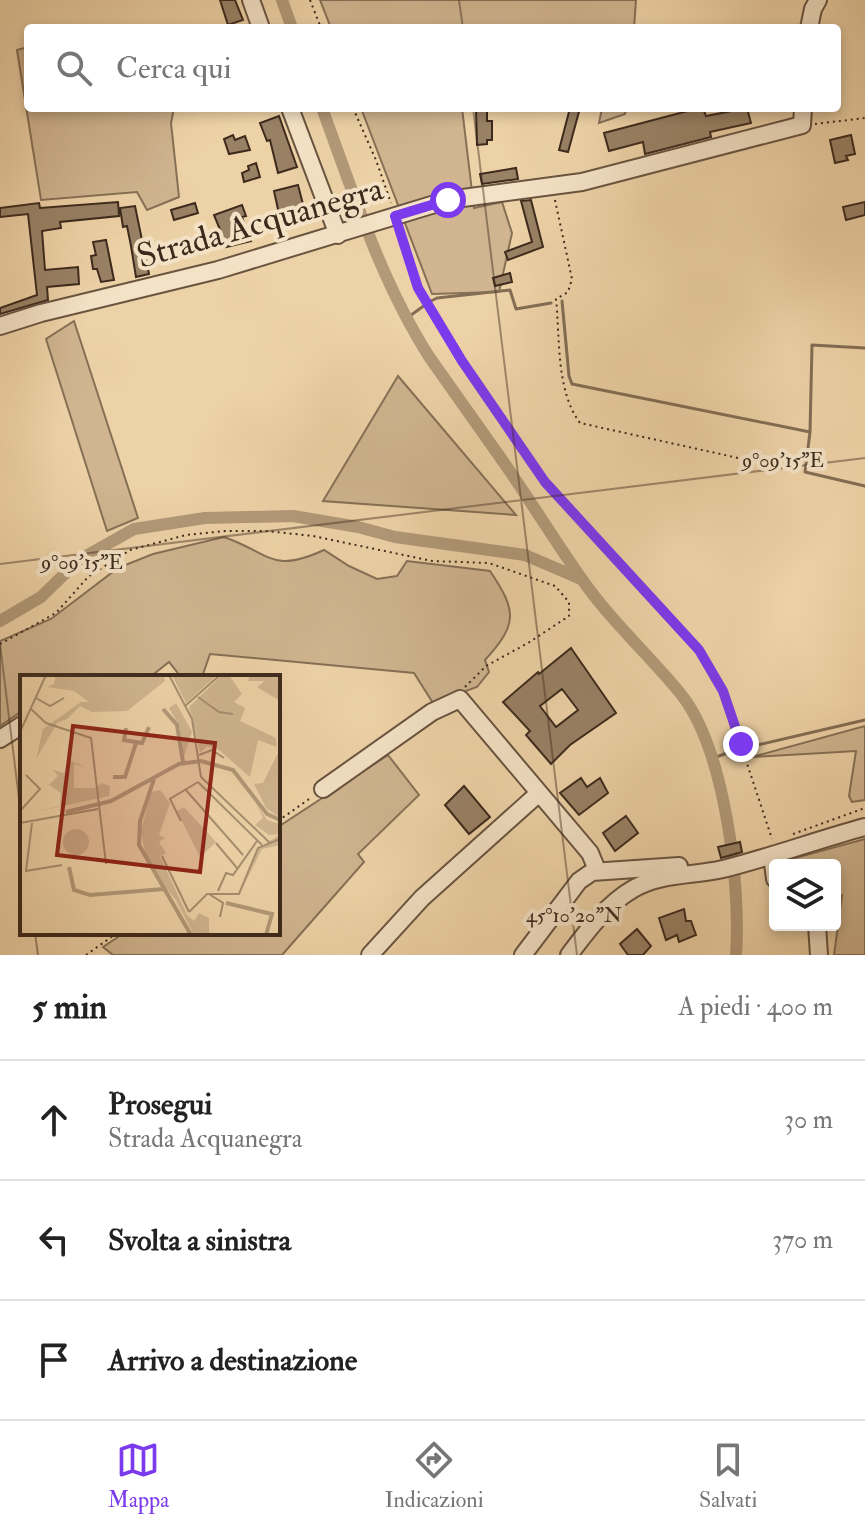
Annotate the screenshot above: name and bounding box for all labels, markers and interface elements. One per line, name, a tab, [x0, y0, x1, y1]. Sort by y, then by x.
search box	[24, 24, 841, 112]
icon: search	[52, 46, 96, 90]
text: Cerca qui	[116, 50, 232, 87]
street label: Strada Acquanegra	[132, 167, 389, 279]
route start	[430, 182, 466, 218]
text: 9°09'15"E	[740, 448, 824, 473]
text: 9°09'15"E	[39, 550, 123, 575]
inset map	[20, 675, 280, 935]
route end	[723, 726, 759, 762]
map controls	[769, 859, 841, 931]
button: layers	[769, 859, 841, 931]
text: 45°10'20"N	[526, 903, 622, 928]
text: 5 min	[32, 986, 107, 1029]
text: A piedi · 400 m	[678, 991, 833, 1023]
text: Prosegui	[108, 1086, 212, 1123]
icon: ahead	[32, 1098, 76, 1142]
text: 30 m	[784, 1104, 833, 1136]
text: Strada Acquanegra	[108, 1123, 302, 1155]
icon: left	[32, 1218, 76, 1262]
text: Svolta a sinistra	[108, 1222, 291, 1259]
text: 370 m	[772, 1224, 833, 1256]
icon: arrive	[32, 1338, 76, 1382]
text: Arrivo a destinazione	[108, 1342, 357, 1379]
tab: Mappa	[108, 1438, 169, 1514]
tab: Indicazioni	[385, 1438, 484, 1514]
tab: Salvati	[699, 1438, 757, 1514]

